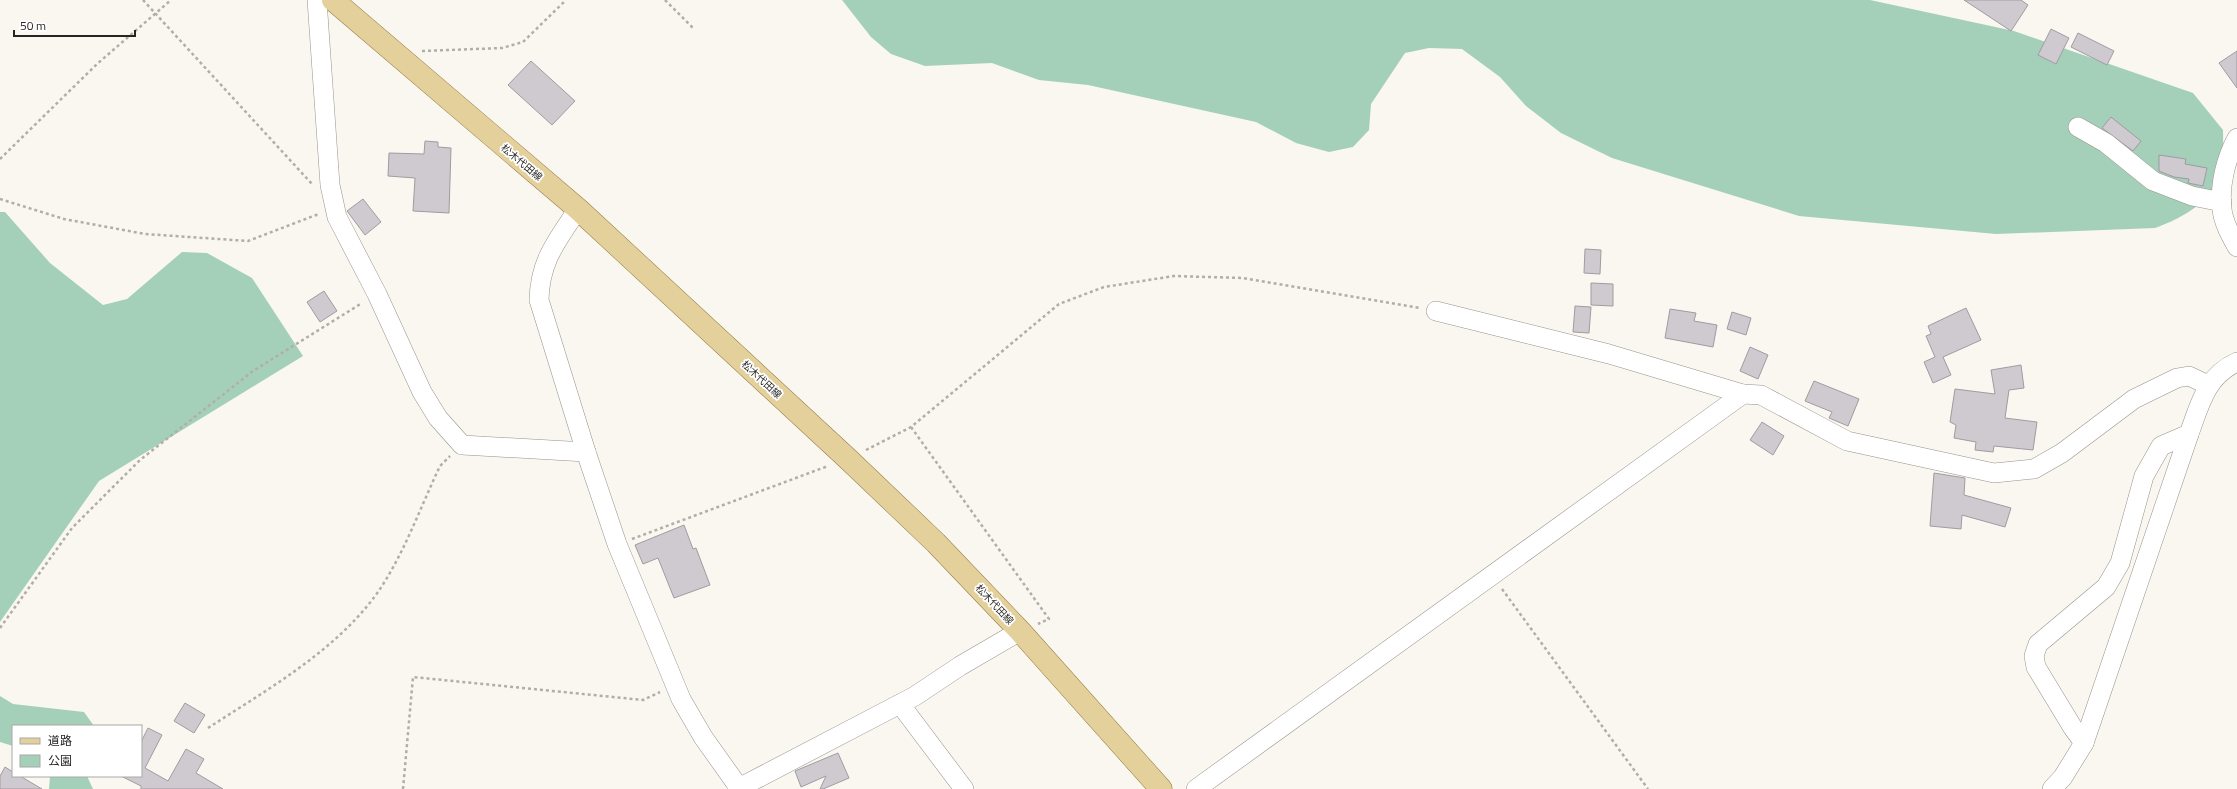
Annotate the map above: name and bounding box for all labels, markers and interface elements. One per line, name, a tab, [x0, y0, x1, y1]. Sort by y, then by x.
scale bar	[14, 12, 135, 38]
text: 50 m	[20, 16, 46, 35]
street label: 松木代田線	[498, 141, 546, 184]
street label: 松木代田線	[738, 357, 785, 402]
street label: 松木代田線	[972, 581, 1017, 628]
legend	[12, 725, 142, 777]
text: 道路	[48, 731, 72, 750]
text: 公園	[48, 751, 72, 770]

